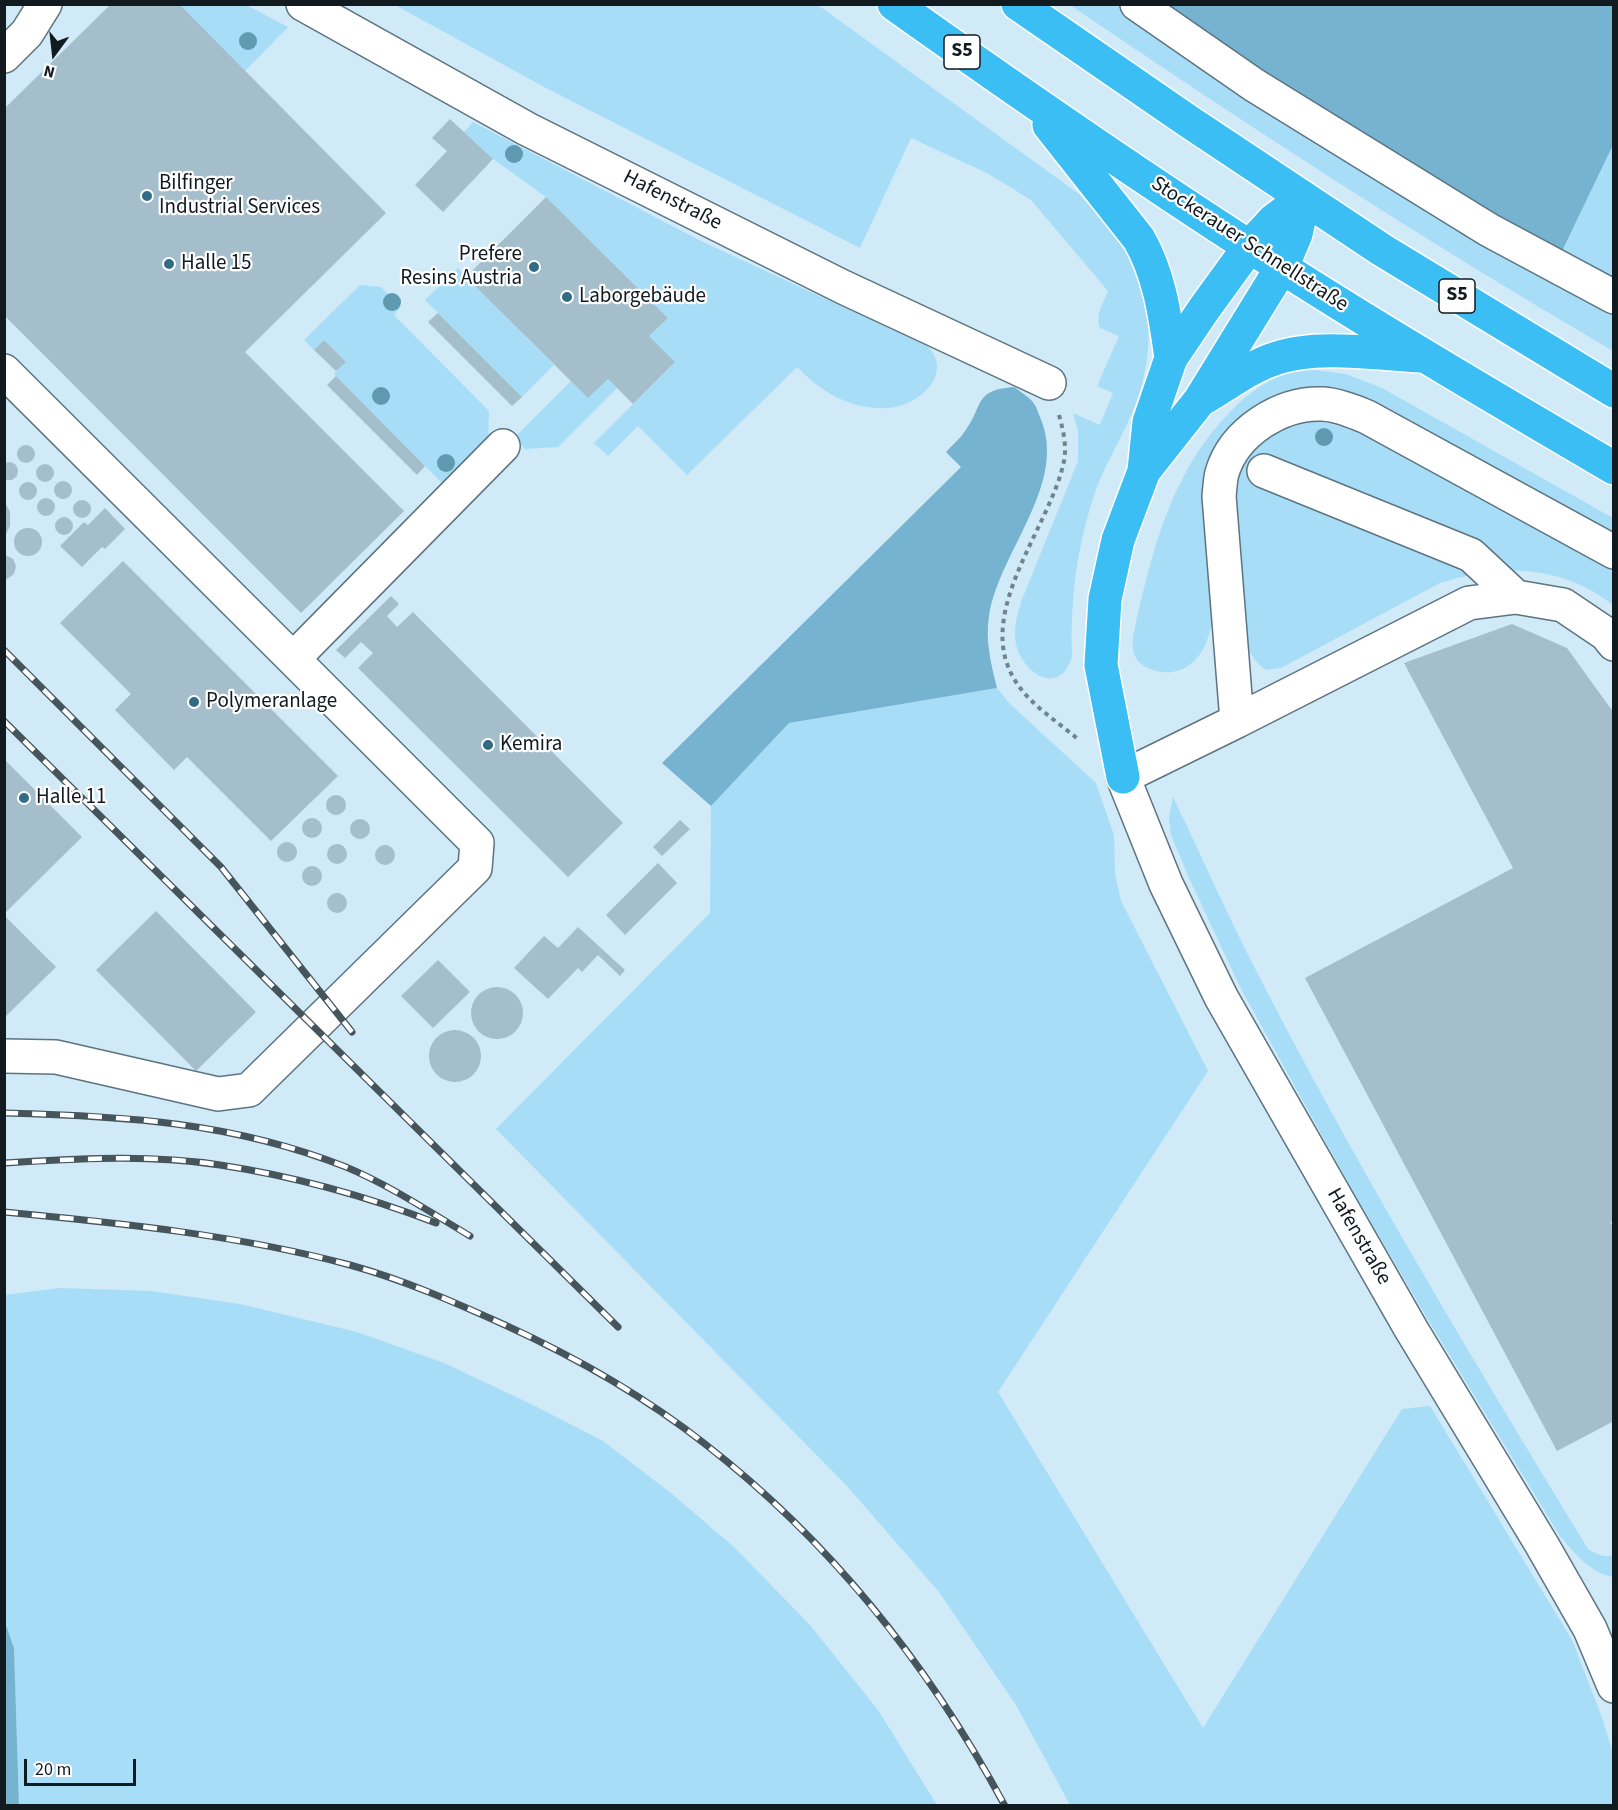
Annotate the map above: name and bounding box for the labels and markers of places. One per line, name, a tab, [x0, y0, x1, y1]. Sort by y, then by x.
place label: Bilfinger Industrial Services	[159, 171, 320, 221]
marker: Bilfinger Industrial Services	[140, 189, 154, 203]
place label: Prefere Resins Austria	[400, 242, 522, 292]
place label: Halle 15	[181, 251, 251, 277]
marker: Halle 15	[162, 257, 176, 271]
marker: Prefere Resins Austria	[527, 260, 541, 274]
place label: Laborgebäude	[579, 284, 706, 310]
marker: Laborgebäude	[560, 290, 574, 304]
place label: Polymeranlage	[206, 689, 337, 715]
marker: Polymeranlage	[187, 695, 201, 709]
place label: Kemira	[500, 732, 562, 758]
marker: Kemira	[481, 738, 495, 752]
place label: Halle 11	[36, 785, 106, 811]
marker: Halle 11	[17, 791, 31, 805]

